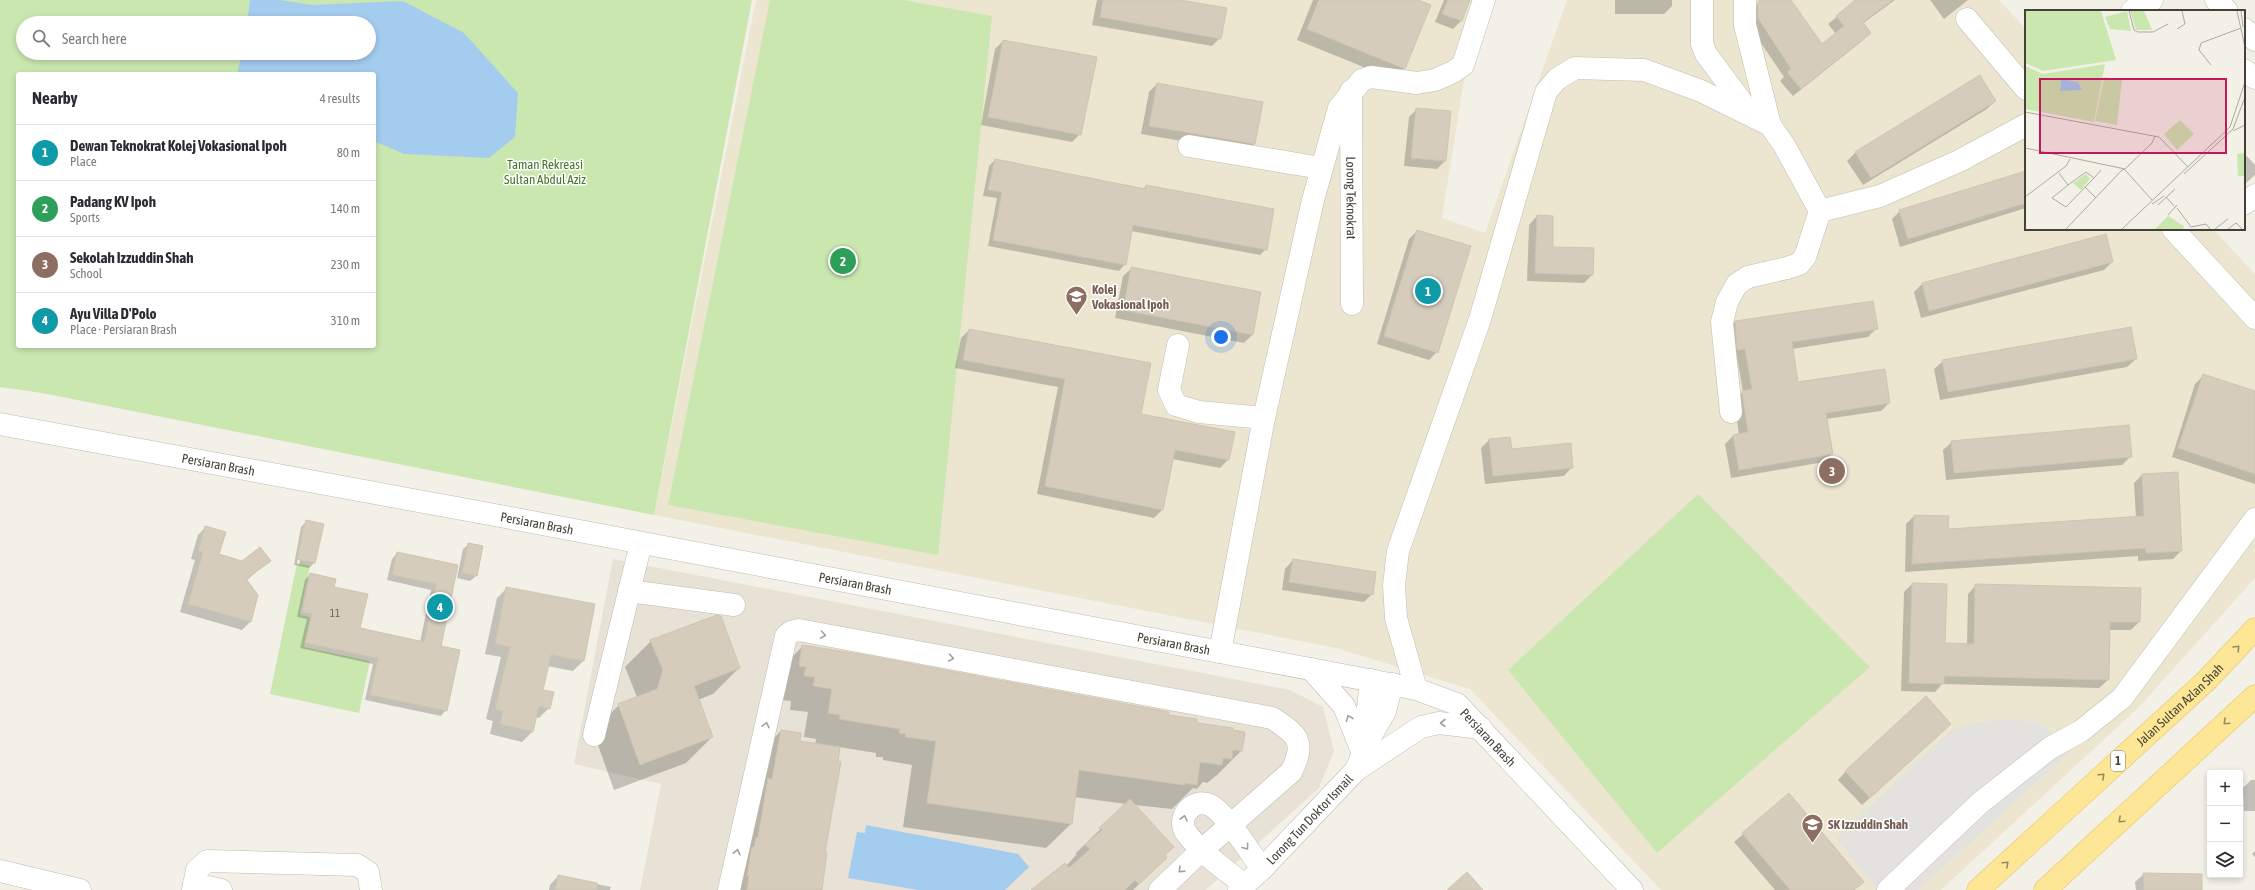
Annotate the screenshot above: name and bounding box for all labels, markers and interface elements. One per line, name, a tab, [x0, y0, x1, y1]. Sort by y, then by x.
inset map	[2025, 10, 2245, 230]
search box	[16, 16, 376, 60]
icon: search	[30, 27, 52, 49]
text: Search here	[62, 30, 127, 47]
text: Nearby	[32, 88, 78, 108]
text: 4 results	[320, 91, 360, 106]
text: Dewan Teknokrat Kolej Vokasional Ipoh	[70, 137, 287, 154]
text: 1	[42, 145, 48, 160]
text: 80 m	[337, 145, 360, 160]
text: Place	[70, 154, 97, 169]
street label: Lorong Teknokrat	[1343, 156, 1359, 240]
park label: Taman Rekreasi Sultan Abdul Aziz	[504, 157, 586, 187]
text: Padang KV Ipoh	[70, 193, 156, 210]
text: 2	[42, 201, 48, 216]
text: 140 m	[331, 201, 360, 216]
text: Sports	[70, 210, 100, 225]
pin: 2	[830, 246, 856, 276]
text: Sekolah Izzuddin Shah	[70, 249, 193, 266]
text: 3	[42, 257, 48, 272]
text: 230 m	[331, 257, 360, 272]
text: School	[70, 266, 102, 281]
pin: 1	[1415, 276, 1441, 306]
place label: Kolej Vokasional Ipoh	[1091, 282, 1169, 312]
school or university icon: Kolej Vokasional Ipoh	[1063, 283, 1089, 316]
text: Ayu Villa D'Polo	[70, 305, 157, 322]
text: 4	[42, 313, 48, 328]
text: 310 m	[331, 313, 360, 328]
text: Place · Persiaran Brash	[70, 322, 177, 337]
your location	[1211, 327, 1231, 347]
street label: Persiaran Brash	[180, 451, 256, 479]
pin: 3	[1819, 456, 1845, 486]
street label: Persiaran Brash	[499, 509, 575, 538]
street label: Persiaran Brash	[817, 569, 893, 598]
pin: 4	[427, 592, 453, 622]
house number: 11	[330, 607, 340, 619]
street label: Persiaran Brash	[1136, 629, 1211, 658]
one-way arrow	[820, 630, 826, 639]
one-way arrow	[2232, 645, 2240, 653]
one-way arrow	[947, 654, 954, 662]
street label: Jalan Sultan Azlan Shah	[2133, 661, 2227, 749]
street label: Persiaran Brash	[1457, 706, 1519, 770]
one-way arrow	[1345, 714, 1353, 721]
one-way arrow	[2224, 717, 2231, 724]
one-way arrow	[1440, 719, 1446, 727]
one-way arrow	[762, 722, 770, 728]
road number: 1	[2111, 751, 2125, 771]
map controls	[2207, 770, 2243, 878]
button: +	[2207, 770, 2243, 806]
street label: Lorong Tun Doktor Ismail	[1264, 771, 1356, 868]
one-way arrow	[2097, 773, 2105, 781]
button: −	[2207, 806, 2243, 842]
school or university icon: SK Izzuddin Shah	[1799, 811, 1825, 844]
one-way arrow	[1180, 815, 1188, 822]
one-way arrow	[2118, 815, 2126, 823]
place label: SK Izzuddin Shah	[1828, 817, 1908, 832]
button: layers	[2207, 842, 2243, 878]
one-way arrow	[1241, 843, 1248, 850]
one-way arrow	[733, 849, 741, 855]
one-way arrow	[2002, 861, 2009, 868]
one-way arrow	[1178, 865, 1186, 873]

